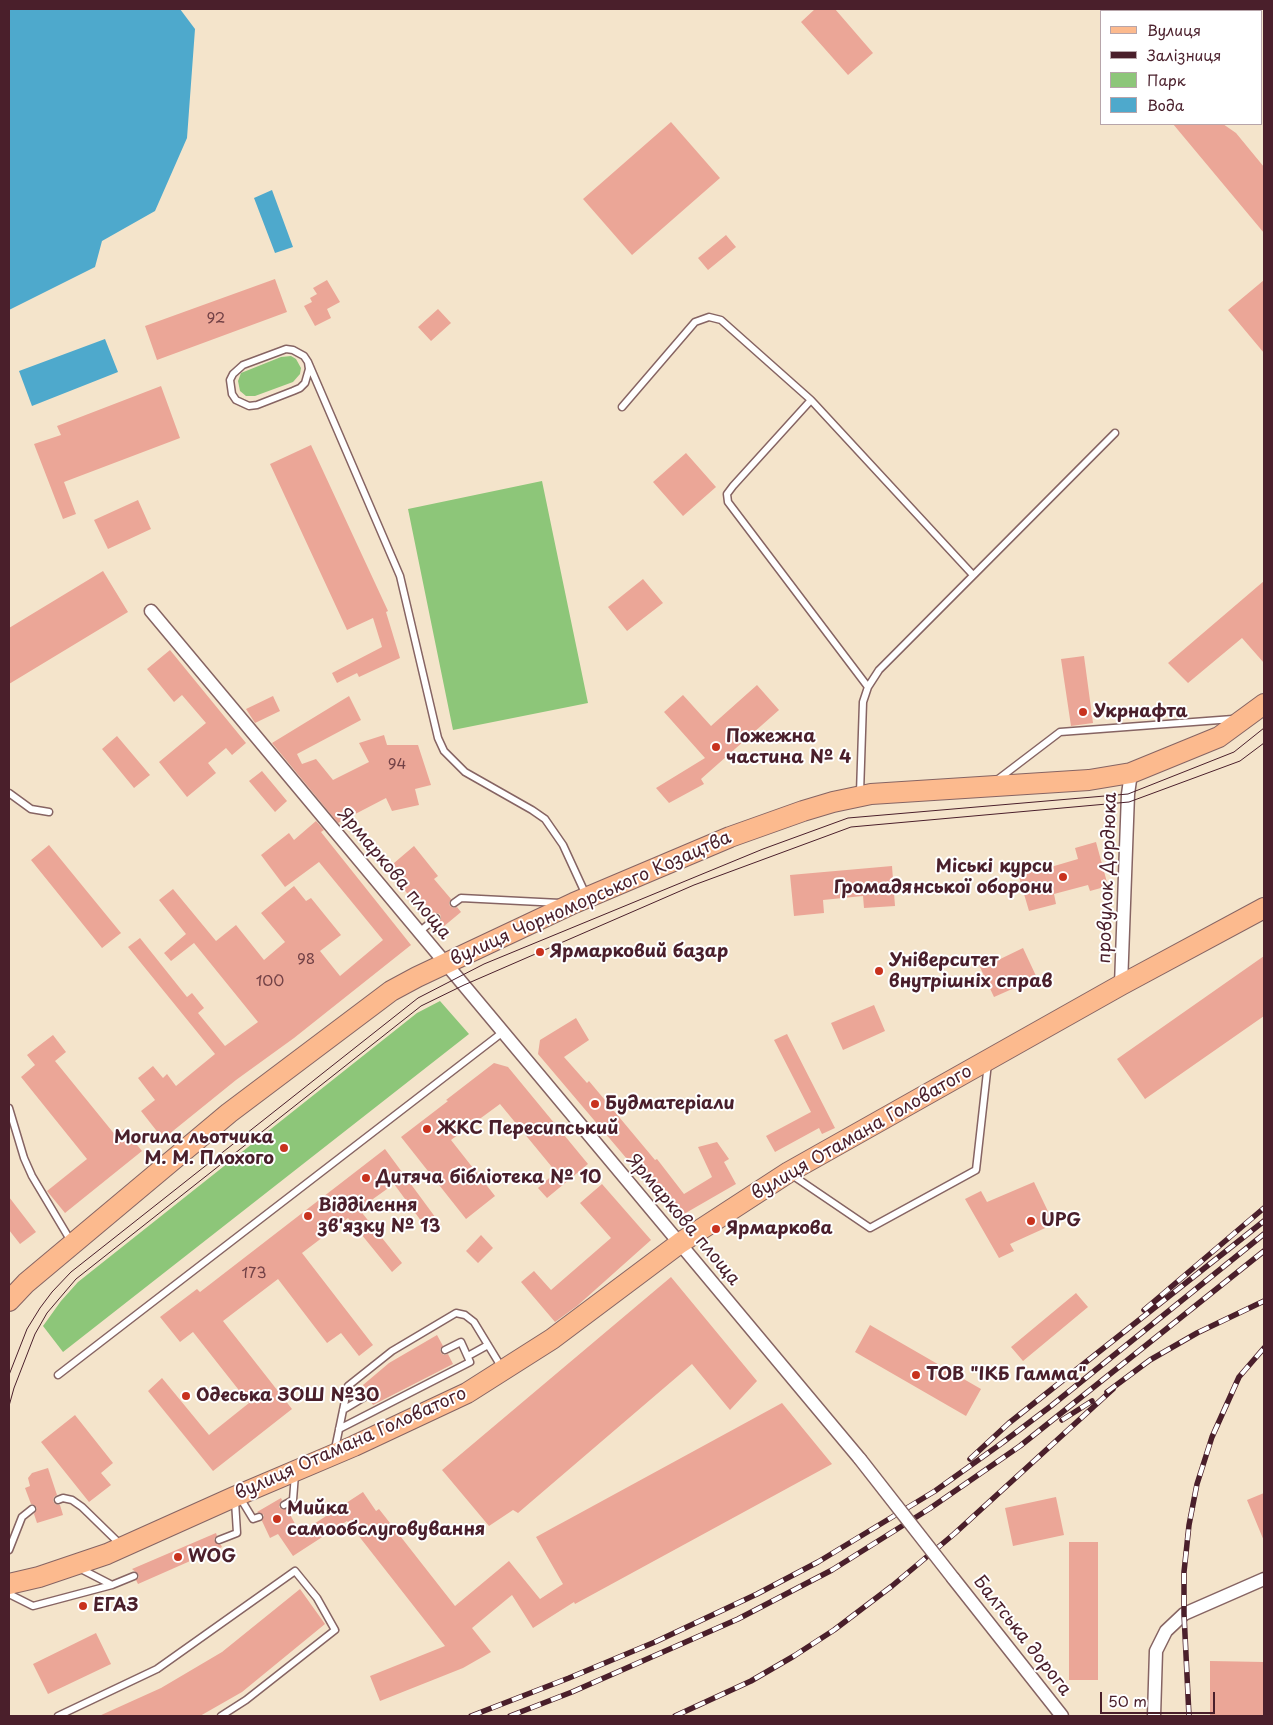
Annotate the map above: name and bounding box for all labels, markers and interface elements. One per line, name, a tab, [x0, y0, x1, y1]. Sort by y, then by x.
legend	[1100, 10, 1263, 125]
text: Вулиця	[1147, 18, 1201, 41]
text: Залізниця	[1147, 43, 1221, 66]
text: Парк	[1147, 68, 1186, 91]
text: Вода	[1147, 93, 1184, 116]
house number: 92	[207, 310, 225, 328]
place label: Укрнафта	[1093, 701, 1188, 723]
marker: Укрнафта	[1077, 706, 1089, 718]
place label: Пожежна частина № 4	[726, 726, 851, 769]
marker: Пожежна частина № 4	[710, 741, 722, 753]
house number: 94	[388, 756, 406, 774]
street label: провулок Дордюка	[1094, 792, 1122, 964]
street label: Ярмаркова площа	[333, 804, 455, 944]
street label: вулиця Чорноморського Козацтва	[447, 827, 735, 971]
place label: Міські курси Громадянської оборони	[834, 856, 1053, 899]
marker: Міські курси Громадянської оборони	[1057, 871, 1069, 883]
place label: Ярмарковий базар	[550, 941, 728, 963]
marker: Ярмарковий базар	[534, 946, 546, 958]
place label: Університет внутрішніх справ	[889, 950, 1053, 992]
house number: 98	[297, 951, 315, 969]
marker: Університет внутрішніх справ	[873, 965, 885, 977]
house number: 100	[256, 973, 284, 991]
street label: вулиця Отамана Головатого	[748, 1061, 976, 1205]
place label: Будматеріали	[605, 1093, 735, 1115]
marker: Будматеріали	[589, 1098, 601, 1110]
place label: ЖКС Пересипський	[437, 1118, 618, 1140]
marker: ЖКС Пересипський	[421, 1123, 433, 1135]
place label: Могила льотчика М. М. Плохого	[114, 1127, 274, 1170]
marker: Могила льотчика М. М. Плохого	[278, 1142, 290, 1154]
street label: Ярмаркова площа	[622, 1150, 744, 1290]
place label: Дитяча бібліотека № 10	[376, 1167, 601, 1189]
marker: Дитяча бібліотека № 10	[360, 1172, 372, 1184]
place label: Відділення зв'язку № 13	[318, 1195, 440, 1238]
marker: Відділення зв'язку № 13	[302, 1210, 314, 1222]
place label: UPG	[1041, 1210, 1081, 1232]
marker: UPG	[1025, 1215, 1037, 1227]
place label: Ярмаркова	[726, 1218, 833, 1240]
marker: Ярмаркова	[710, 1223, 722, 1235]
house number: 173	[242, 1265, 266, 1283]
place label: ТОВ "ІКБ Гамма"	[926, 1364, 1087, 1386]
marker: ТОВ "ІКБ Гамма"	[910, 1369, 922, 1381]
street label: вулиця Отамана Головатого	[232, 1383, 470, 1505]
place label: Одеська ЗОШ №30	[196, 1385, 379, 1407]
marker: Одеська ЗОШ №30	[180, 1390, 192, 1402]
place label: Мийка самообслуговування	[287, 1498, 485, 1540]
marker: Мийка самообслуговування	[271, 1513, 283, 1525]
place label: WOG	[188, 1546, 236, 1568]
marker: WOG	[172, 1551, 184, 1563]
street label: Балтська дорога	[968, 1572, 1076, 1700]
place label: ЕГАЗ	[93, 1595, 138, 1617]
marker: ЕГАЗ	[77, 1600, 89, 1612]
scale bar	[1103, 1682, 1218, 1714]
text: 50 m	[1108, 1689, 1147, 1712]

